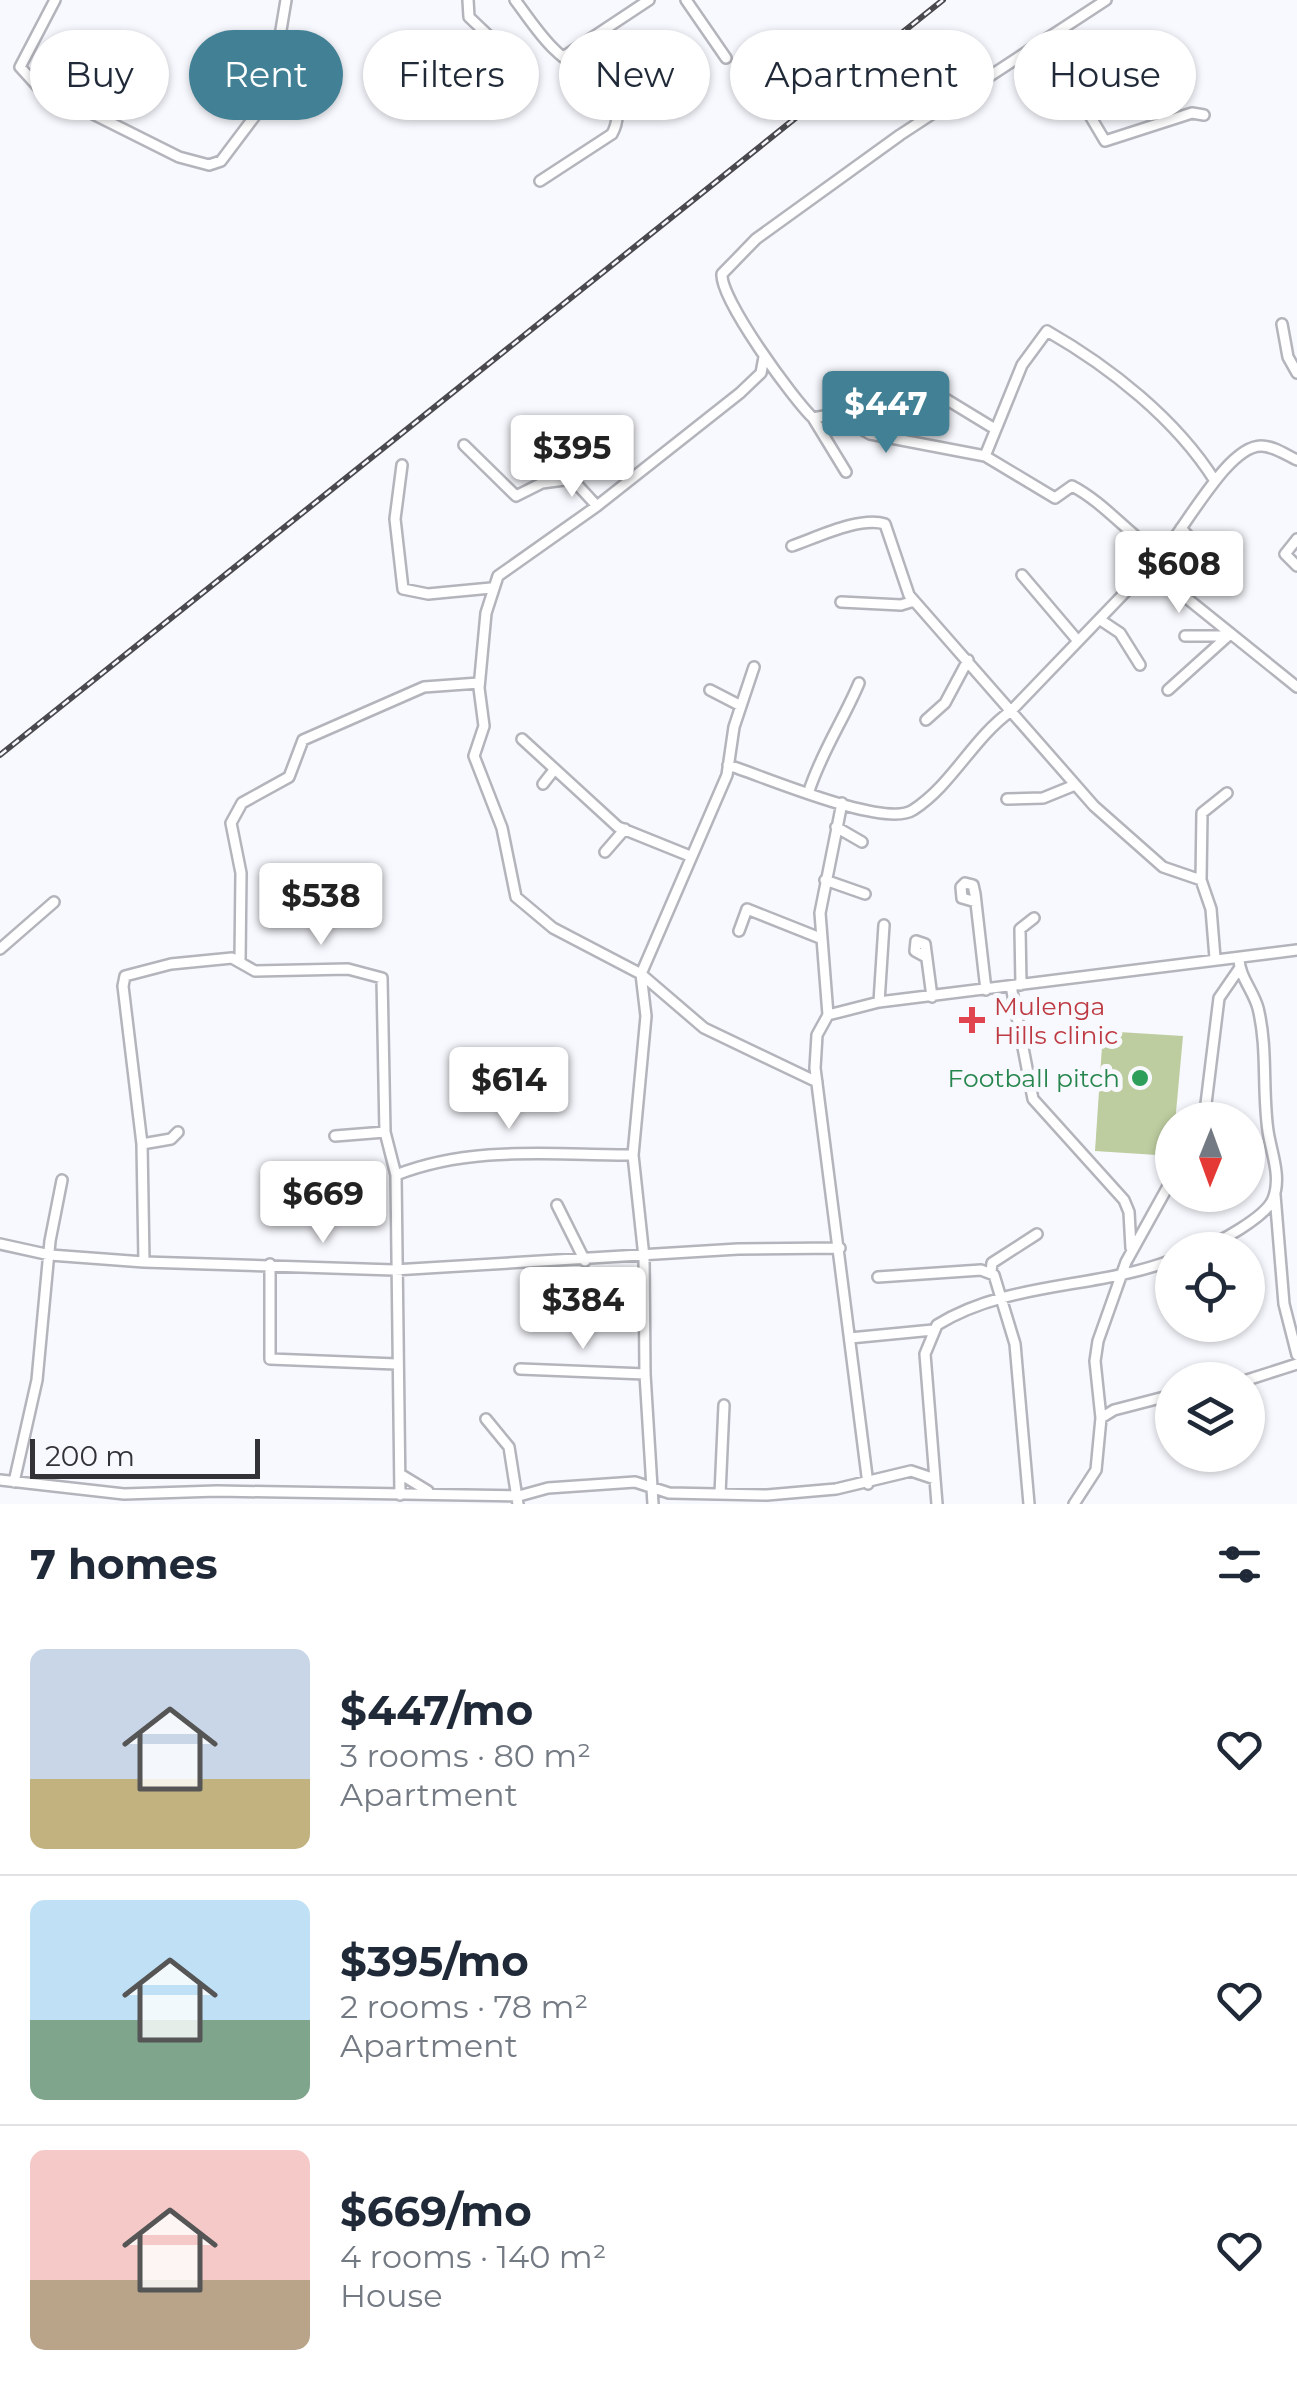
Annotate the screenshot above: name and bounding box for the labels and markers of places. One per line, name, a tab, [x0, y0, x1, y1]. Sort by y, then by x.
pin: $447	[827, 371, 945, 456]
pin: $395	[513, 415, 631, 500]
pin: $608	[1120, 531, 1238, 616]
pin: $538	[262, 863, 380, 948]
place label: Mulenga Hills clinic	[994, 991, 1118, 1050]
marker: Mulenga Hills clinic	[959, 1007, 985, 1033]
pin: $614	[450, 1047, 568, 1132]
place label: Football pitch	[948, 1063, 1120, 1093]
marker: Football pitch	[1129, 1067, 1151, 1089]
pin: $669	[264, 1161, 382, 1246]
pin: $384	[524, 1267, 642, 1352]

